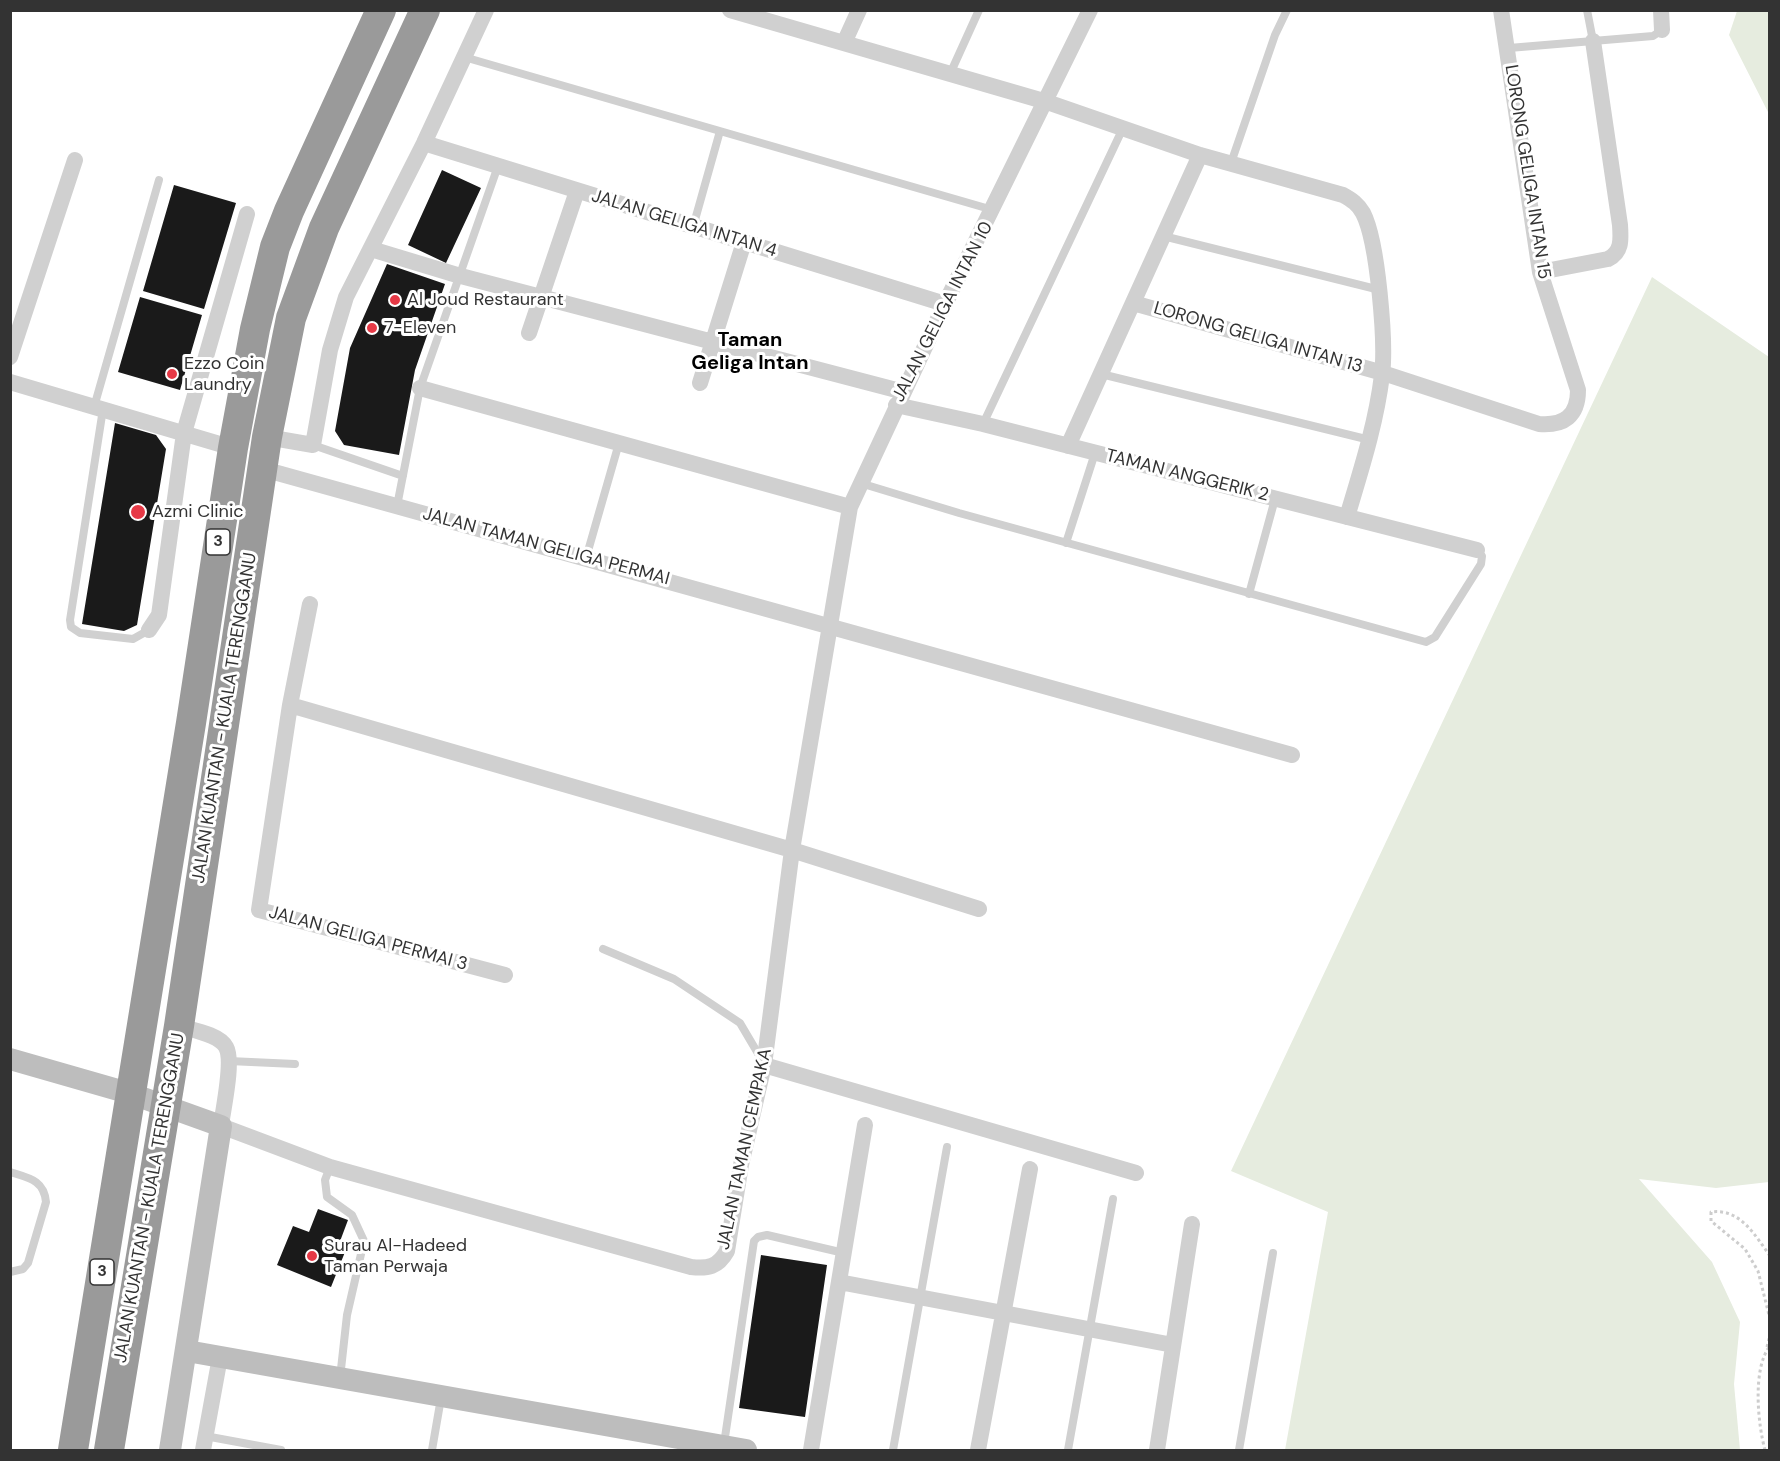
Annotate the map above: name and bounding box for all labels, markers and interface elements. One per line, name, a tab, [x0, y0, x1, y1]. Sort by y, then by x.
street label: LORONG GELIGA INTAN 15	[1499, 63, 1555, 281]
street label: JALAN GELIGA INTAN 4	[589, 186, 779, 262]
street label: JALAN GELIGA INTAN 10	[888, 218, 998, 406]
place label: Al Joud Restaurant	[407, 289, 564, 311]
marker: Al Joud Restaurant	[388, 293, 402, 307]
street label: LORONG GELIGA INTAN 13	[1151, 298, 1365, 378]
place label: 7-Eleven	[384, 317, 456, 339]
marker: 7-Eleven	[365, 321, 379, 335]
district label: Taman Geliga Intan	[691, 329, 809, 376]
place label: Ezzo Coin Laundry	[184, 353, 264, 395]
marker: Ezzo Coin Laundry	[165, 367, 179, 381]
street label: TAMAN ANGGERIK 2	[1103, 445, 1271, 507]
place label: Azmi Clinic	[152, 501, 244, 523]
marker: Azmi Clinic	[129, 503, 147, 521]
street label: JALAN TAMAN GELIGA PERMAI	[420, 504, 672, 590]
road number: 3	[206, 529, 230, 555]
street label: JALAN KUANTAN - KUALA TERENGGANU	[188, 551, 262, 885]
street label: JALAN GELIGA PERMAI 3	[266, 902, 470, 976]
street label: JALAN KUANTAN - KUALA TERENGGANU	[110, 1031, 190, 1365]
street label: JALAN TAMAN CEMPAKA	[713, 1046, 777, 1252]
place label: Surau Al-Hadeed Taman Perwaja	[324, 1235, 467, 1278]
marker: Surau Al-Hadeed Taman Perwaja	[305, 1249, 319, 1263]
road number: 3	[90, 1259, 114, 1285]

